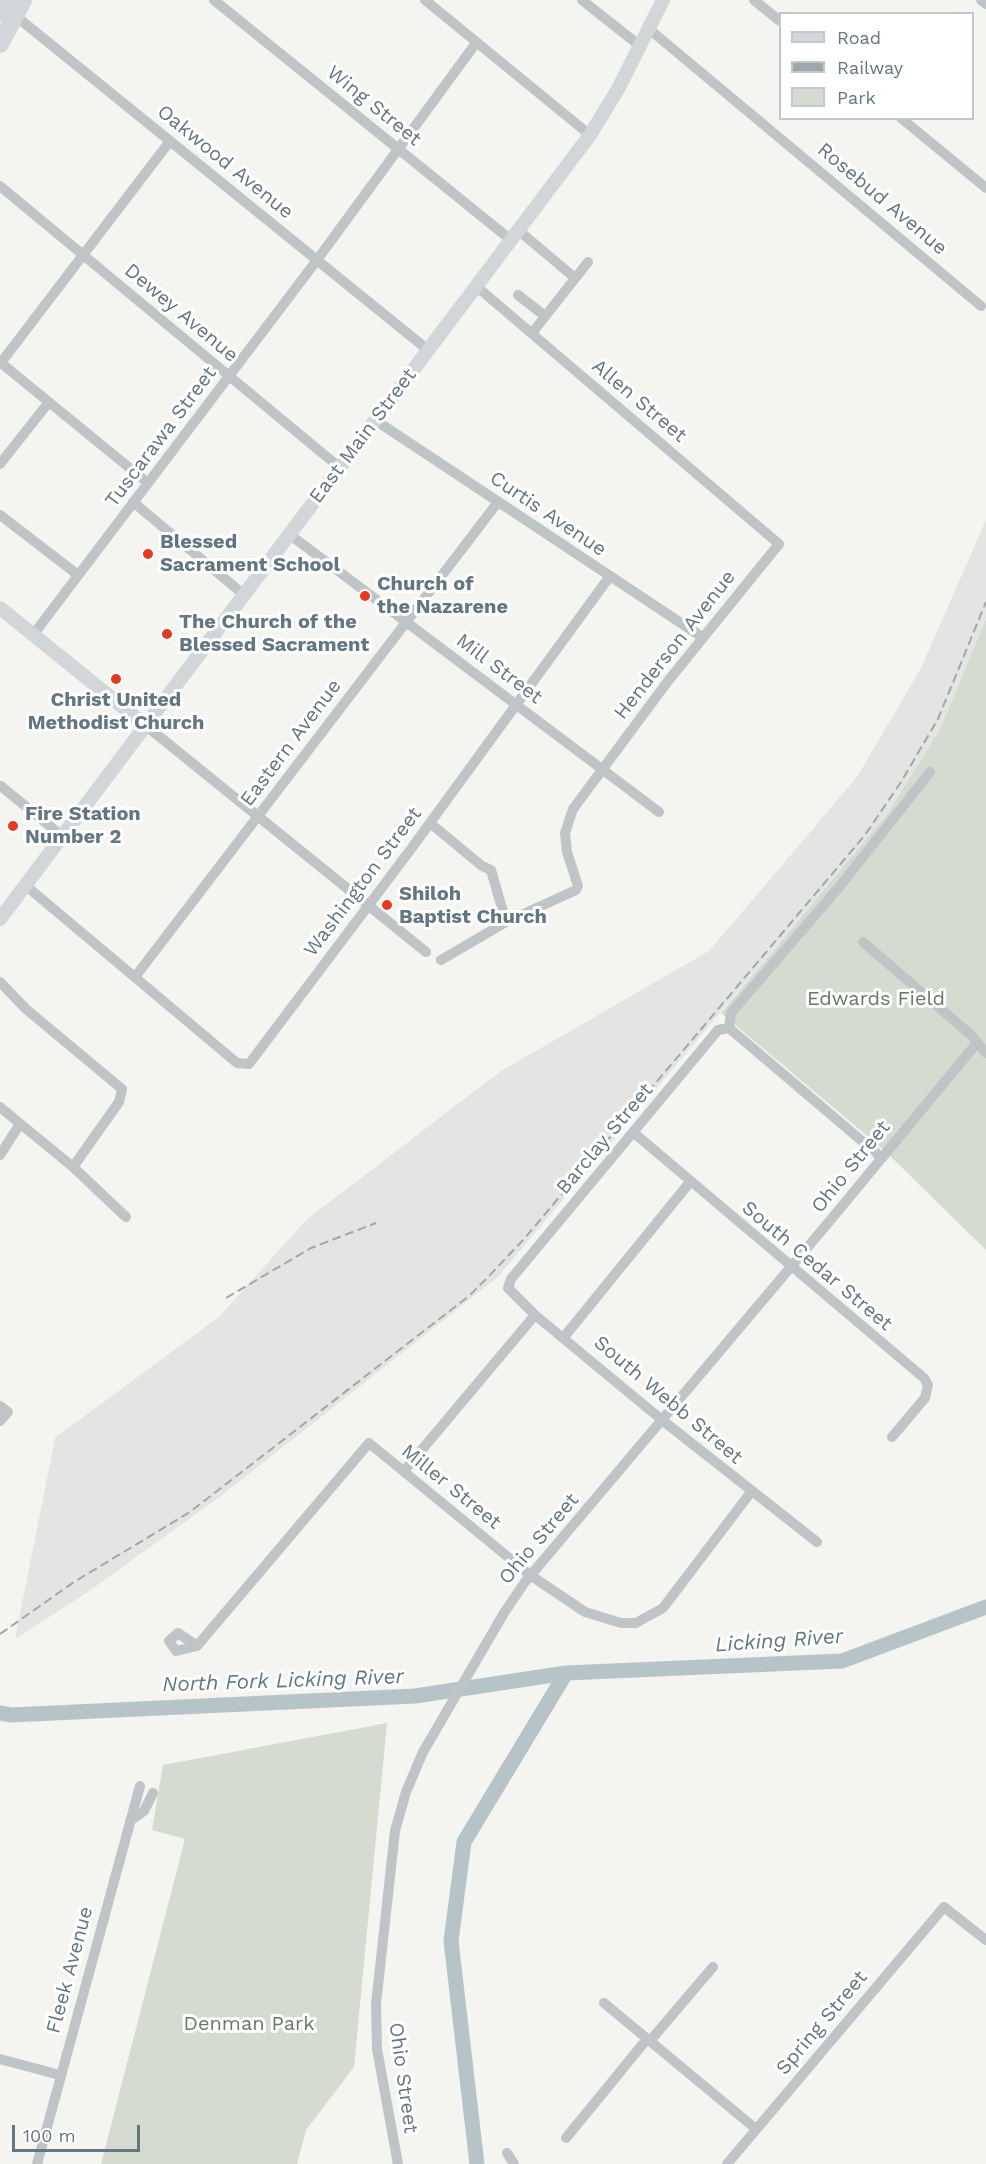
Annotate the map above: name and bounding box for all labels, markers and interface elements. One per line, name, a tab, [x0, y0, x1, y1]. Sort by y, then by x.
legend	[779, 12, 974, 120]
text: Road	[837, 27, 881, 48]
text: Railway	[837, 57, 903, 78]
street label: Wing Street	[322, 61, 426, 151]
text: Park	[837, 87, 876, 108]
street label: Oakwood Avenue	[152, 100, 298, 224]
street label: Rosebud Avenue	[812, 138, 952, 260]
street label: Dewey Avenue	[119, 258, 243, 368]
street label: Allen Street	[587, 354, 691, 448]
street label: Tuscarawa Street	[100, 362, 222, 512]
street label: East Main Street	[304, 364, 422, 508]
street label: Curtis Avenue	[485, 466, 611, 562]
place label: Blessed Sacrament School	[160, 530, 340, 577]
marker: Blessed Sacrament School	[141, 547, 155, 561]
street label: Henderson Avenue	[609, 566, 741, 724]
place label: Church of the Nazarene	[377, 572, 508, 619]
marker: Church of the Nazarene	[358, 589, 372, 603]
place label: The Church of the Blessed Sacrament	[179, 610, 369, 657]
marker: The Church of the Blessed Sacrament	[160, 627, 174, 641]
street label: Mill Street	[451, 629, 547, 709]
marker: Christ United Methodist Church	[109, 672, 123, 686]
street label: Eastern Avenue	[235, 675, 347, 811]
place label: Christ United Methodist Church	[27, 688, 205, 735]
place label: Fire Station Number 2	[25, 802, 141, 849]
street label: Washington Street	[299, 803, 427, 961]
marker: Fire Station Number 2	[6, 819, 20, 833]
place label: Shiloh Baptist Church	[399, 882, 547, 929]
marker: Shiloh Baptist Church	[380, 898, 394, 912]
park label: Edwards Field	[807, 987, 945, 1011]
street label: Barclay Street	[552, 1079, 658, 1199]
street label: Ohio Street	[807, 1116, 895, 1218]
street label: South Cedar Street	[737, 1196, 897, 1336]
street label: South Webb Street	[589, 1331, 747, 1469]
street label: Miller Street	[396, 1439, 506, 1535]
street label: Ohio Street	[494, 1489, 584, 1589]
water label: Licking River	[714, 1624, 844, 1658]
water label: North Fork Licking River	[162, 1664, 404, 1698]
street label: Fleek Avenue	[42, 1904, 98, 2036]
street label: Spring Street	[771, 1966, 873, 2080]
park label: Denman Park	[184, 2012, 314, 2036]
street label: Ohio Street	[383, 2021, 423, 2135]
scale bar	[15, 2113, 142, 2151]
text: 100 m	[23, 2125, 76, 2146]

